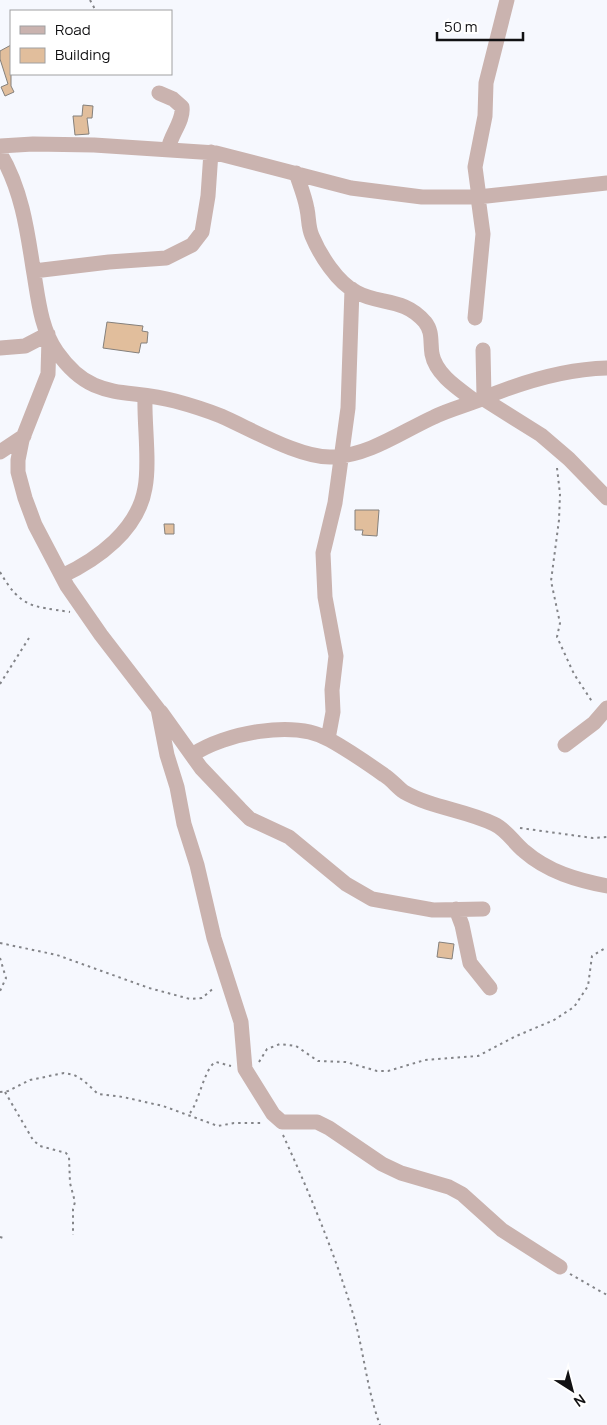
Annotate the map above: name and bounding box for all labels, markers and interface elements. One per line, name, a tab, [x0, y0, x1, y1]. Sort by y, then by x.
legend	[10, 10, 172, 75]
scale bar	[437, 10, 523, 42]
text: 50 m	[444, 16, 478, 37]
text: Road	[55, 19, 91, 40]
text: Building	[55, 44, 110, 65]
north arrow	[547, 1365, 597, 1415]
text: N	[570, 1390, 590, 1412]

